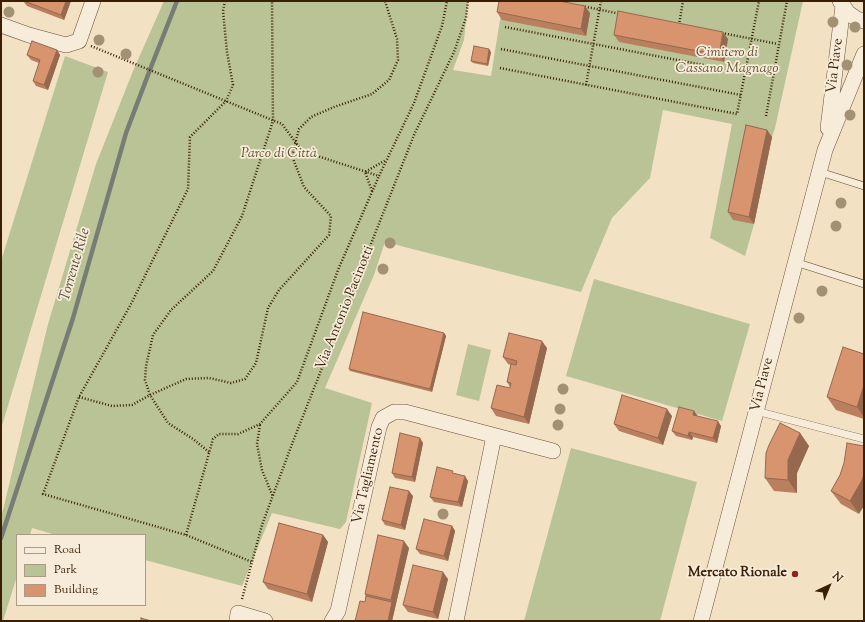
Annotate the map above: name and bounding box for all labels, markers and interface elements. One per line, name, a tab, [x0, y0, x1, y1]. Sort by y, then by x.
street label: Via Piave	[824, 38, 848, 94]
park label: Cimitero di Cassano Magnago	[675, 46, 779, 78]
park label: Parco di Città	[241, 147, 317, 163]
water label: Torrente Rile	[57, 226, 95, 304]
street label: Via Antonio Pacinotti	[313, 244, 379, 372]
street label: Via Piave	[748, 356, 778, 414]
street label: Via Tagliamento	[350, 426, 388, 526]
legend	[16, 534, 146, 606]
text: Road	[54, 541, 81, 559]
text: Park	[54, 561, 77, 579]
place label: Mercato Rionale	[688, 566, 787, 582]
north arrow	[809, 566, 849, 606]
marker: Mercato Rionale	[790, 569, 800, 579]
text: N	[829, 569, 846, 586]
text: Building	[54, 581, 98, 599]

